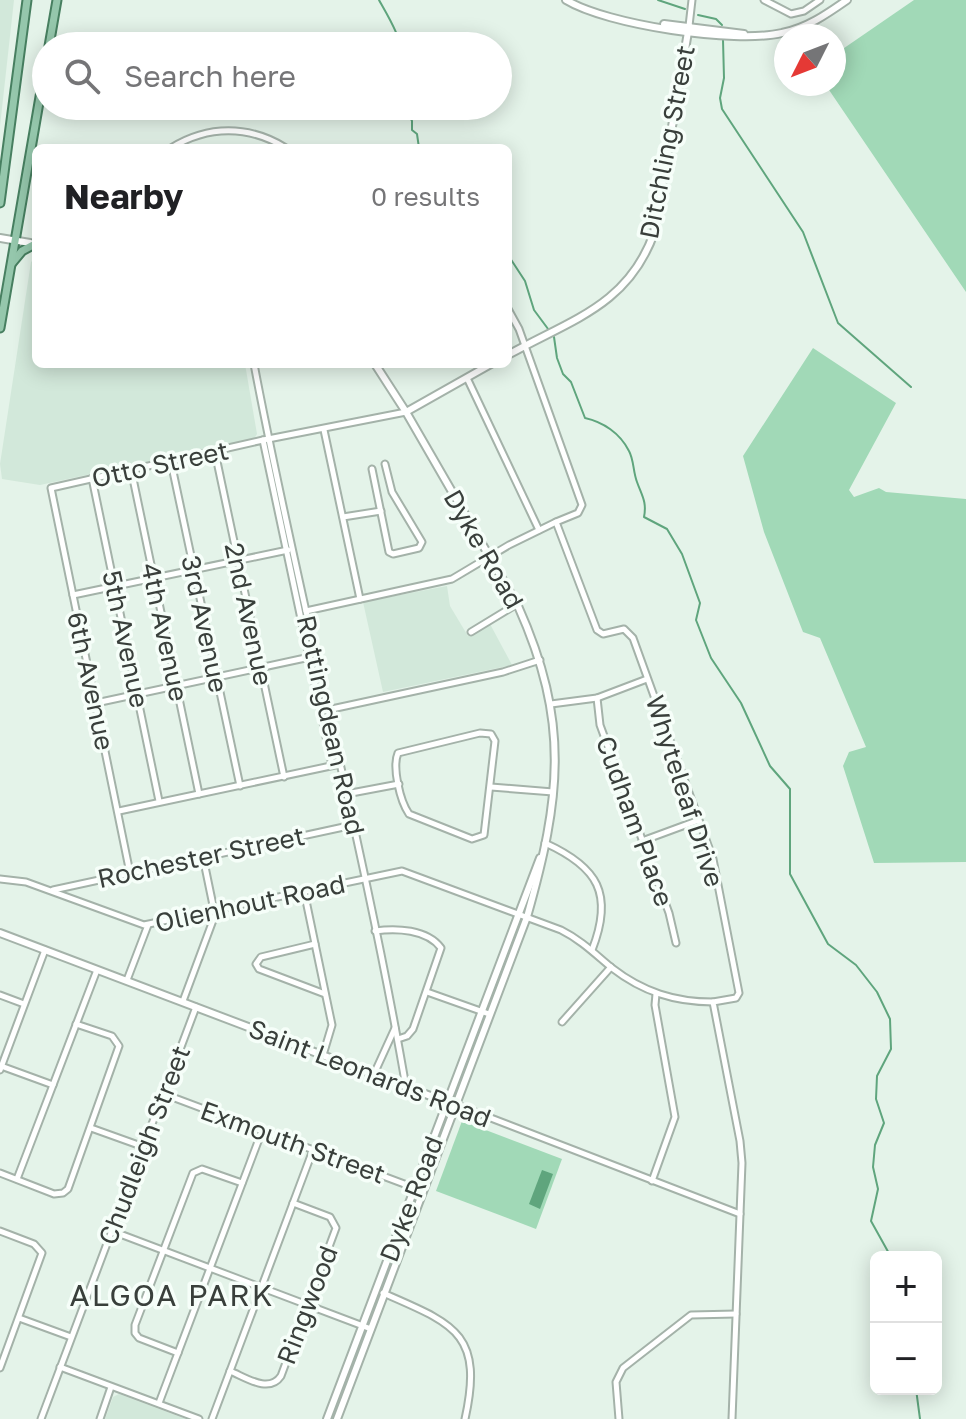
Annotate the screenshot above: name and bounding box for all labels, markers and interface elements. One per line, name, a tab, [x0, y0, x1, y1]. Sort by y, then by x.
north arrow	[774, 24, 846, 96]
search box	[32, 32, 512, 120]
street label: Ditchling Street	[633, 43, 701, 241]
icon: search	[60, 54, 104, 98]
text: Search here	[124, 58, 296, 94]
text: Nearby	[64, 176, 184, 216]
text: 0 results	[371, 181, 480, 212]
street label: Otto Street	[89, 434, 231, 494]
street label: Dyke Road	[438, 484, 530, 614]
street label: 2nd Avenue	[219, 540, 279, 688]
street label: 3rd Avenue	[175, 553, 235, 695]
street label: 4th Avenue	[135, 560, 195, 704]
street label: 5th Avenue	[96, 567, 156, 711]
street label: 6th Avenue	[61, 609, 121, 753]
street label: Rottingdean Road	[291, 612, 371, 838]
street label: Whyteleaf Drive	[639, 691, 731, 891]
street label: Cudham Place	[590, 732, 680, 910]
street label: Rochester Street	[95, 820, 307, 894]
street label: Olienhout Road	[152, 868, 348, 938]
street label: Saint Leonards Road	[245, 1013, 495, 1133]
street label: Chudleigh Street	[92, 1041, 196, 1249]
street label: Exmouth Street	[196, 1094, 390, 1190]
street label: Dyke Road	[373, 1132, 449, 1266]
street label: Ringwood	[270, 1241, 344, 1369]
map controls	[870, 1251, 942, 1395]
button: +	[870, 1251, 942, 1323]
district label: ALGOA PARK	[70, 1277, 274, 1313]
button: −	[870, 1323, 942, 1395]

